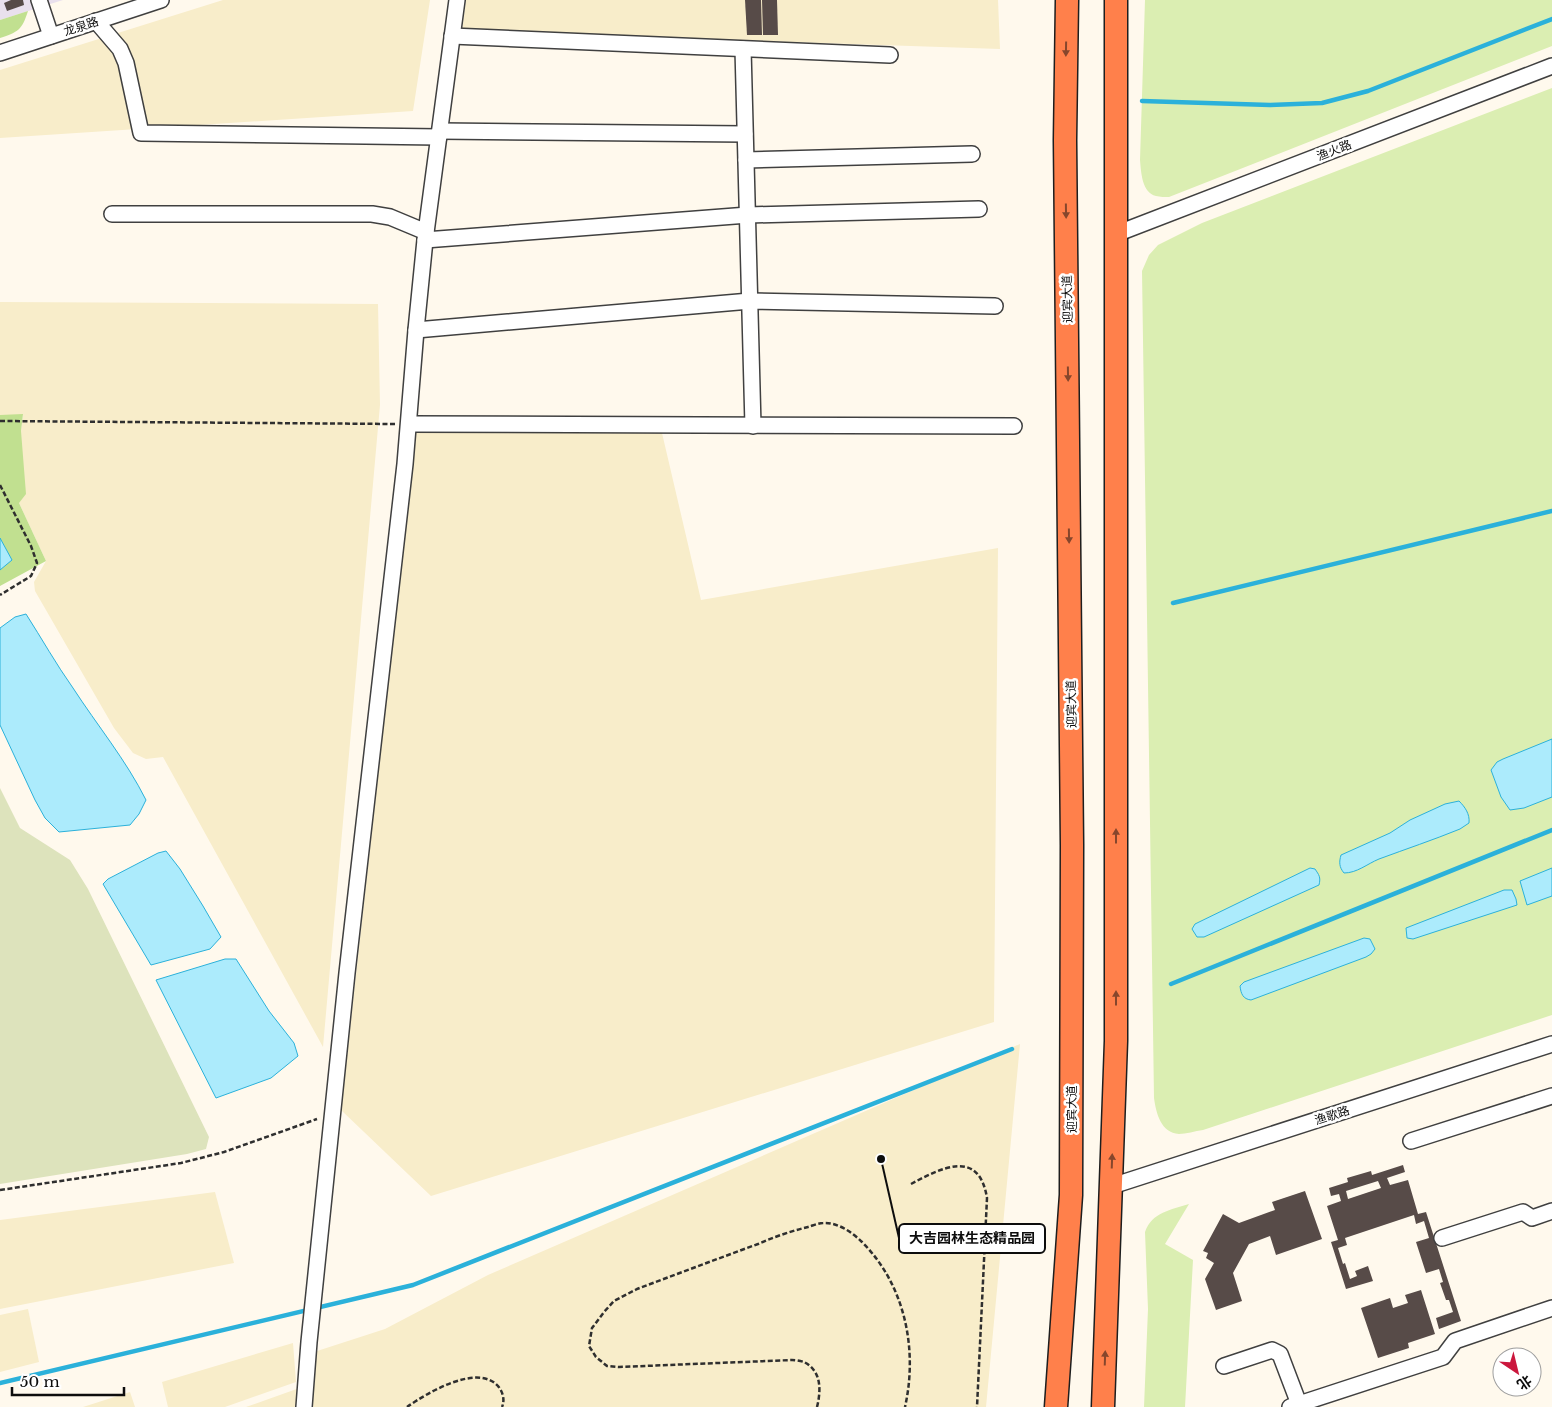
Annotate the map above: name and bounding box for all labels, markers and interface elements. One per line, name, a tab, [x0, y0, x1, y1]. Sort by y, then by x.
street label: 龙泉路	[62, 13, 100, 39]
one-way arrow	[1062, 41, 1070, 57]
street label: 渔火路	[1315, 137, 1353, 163]
one-way arrow	[1062, 203, 1070, 219]
street label: 迎宾大道	[1059, 275, 1075, 323]
one-way arrow	[1064, 366, 1072, 382]
one-way arrow	[1065, 528, 1073, 544]
street label: 迎宾大道	[1063, 680, 1079, 728]
one-way arrow	[1112, 828, 1120, 844]
one-way arrow	[1112, 990, 1120, 1006]
street label: 迎宾大道	[1064, 1085, 1079, 1133]
street label: 渔歌路	[1313, 1102, 1351, 1128]
one-way arrow	[1108, 1153, 1116, 1169]
callout: 大吉园林生态精品园	[899, 1224, 1045, 1253]
text: 大吉园林生态精品园	[909, 1229, 1035, 1247]
north arrow	[1492, 1347, 1542, 1397]
one-way arrow	[1101, 1350, 1109, 1366]
scale bar	[12, 1364, 125, 1396]
text: 北	[1514, 1371, 1535, 1394]
text: 50 m	[20, 1372, 60, 1391]

